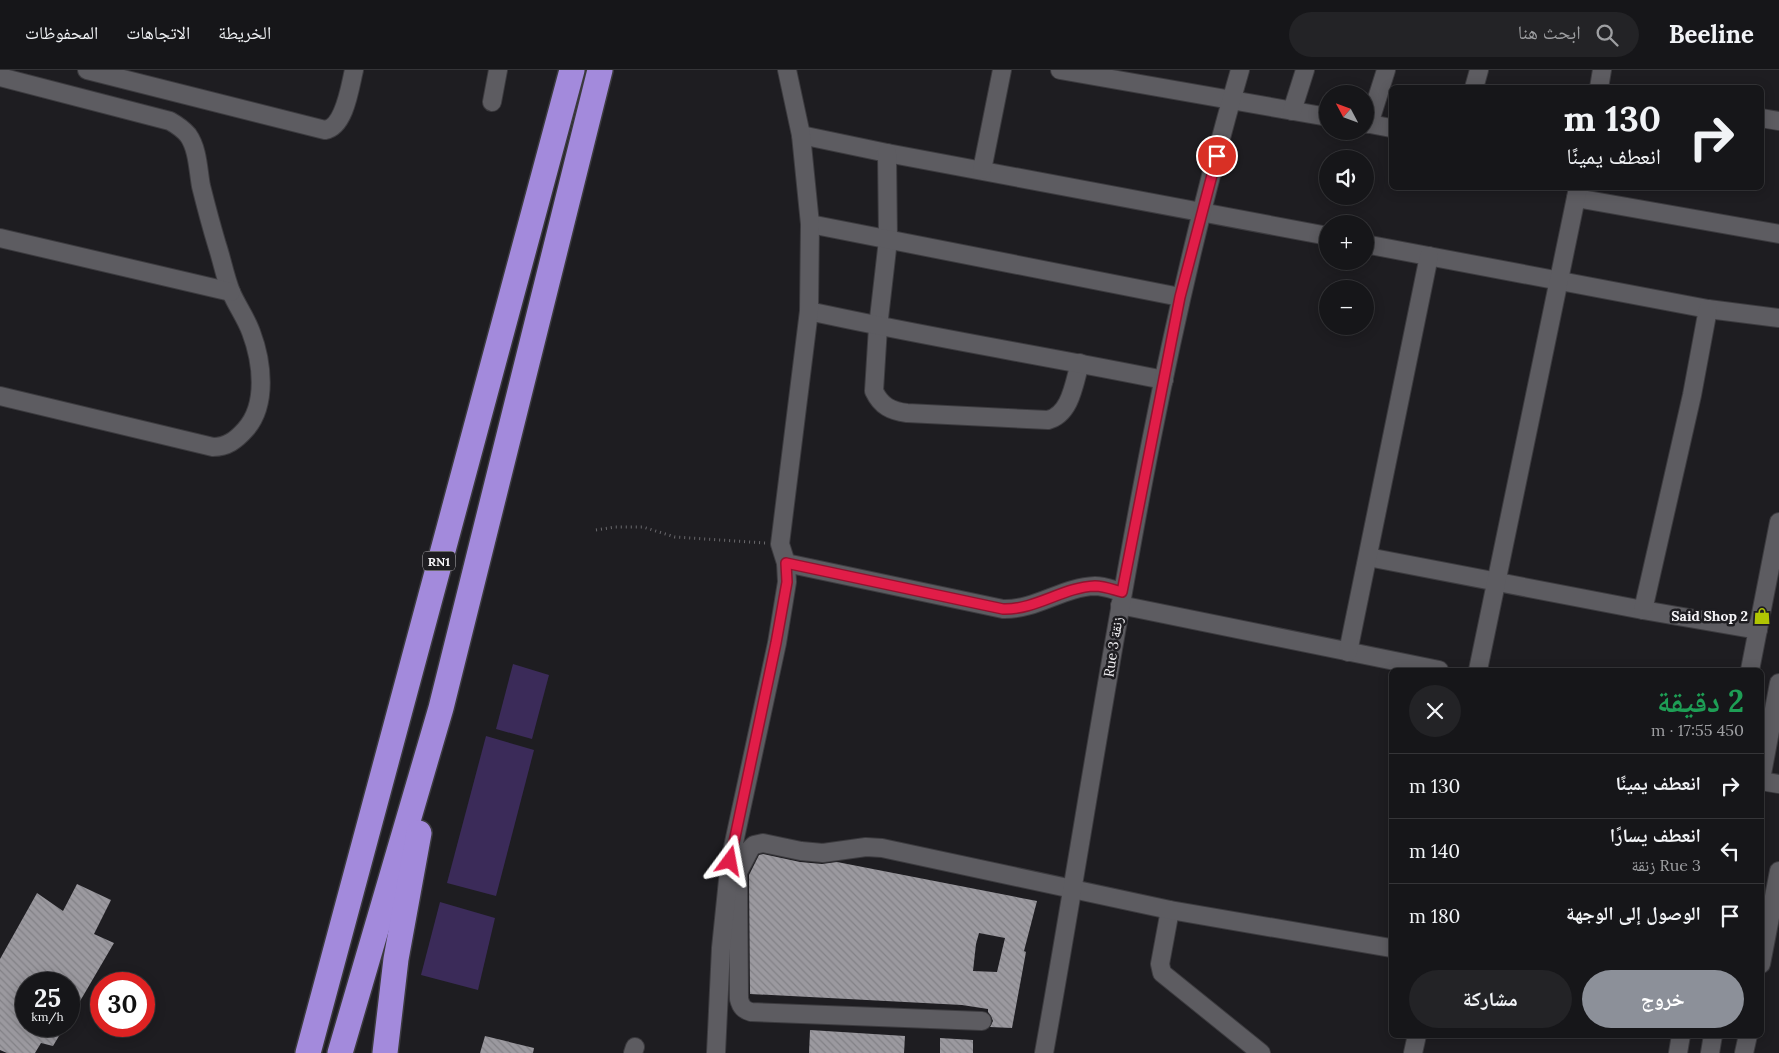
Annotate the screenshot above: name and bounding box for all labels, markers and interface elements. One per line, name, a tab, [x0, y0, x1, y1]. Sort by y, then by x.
search box	[1289, 12, 1639, 57]
text: Beeline	[1669, 19, 1754, 50]
text: ابحث هنا	[1518, 20, 1581, 44]
text: المحفوظات	[25, 21, 98, 44]
text: الاتجاهات	[126, 21, 190, 44]
text: الخريطة	[218, 21, 271, 44]
icon: search	[1593, 21, 1621, 49]
north arrow	[1319, 85, 1374, 140]
map controls	[1319, 85, 1374, 335]
text: 130 m	[1564, 96, 1661, 141]
icon: right	[1679, 105, 1744, 170]
pin	[1196, 135, 1238, 177]
icon: arrive	[1203, 142, 1231, 170]
text: انعطف يمينًا	[1566, 142, 1661, 170]
button: sound	[1319, 150, 1374, 205]
button: +	[1319, 215, 1374, 270]
button: −	[1319, 280, 1374, 335]
road number: RN1	[423, 552, 455, 571]
shop icon: Said Shop 2	[1752, 606, 1772, 626]
place label: Said Shop 2	[1671, 607, 1748, 625]
street label: Rue 3 زنقة	[1099, 616, 1127, 678]
text: 2 دقيقة	[1657, 682, 1744, 720]
button: close	[1409, 685, 1461, 737]
text: 450 m · 17:55	[1651, 720, 1744, 740]
text: انعطف يمينًا	[1615, 771, 1701, 795]
icon: right	[1716, 772, 1744, 800]
text: 130 m	[1409, 774, 1460, 798]
text: انعطف يسارًا	[1610, 823, 1701, 847]
position arrow	[703, 834, 755, 886]
icon: left	[1716, 837, 1744, 865]
text: 140 m	[1409, 839, 1460, 863]
text: Rue 3 زنقة	[1631, 855, 1701, 875]
text: الوصول إلى الوجهة	[1566, 901, 1701, 925]
icon: arrive	[1716, 902, 1744, 930]
text: 180 m	[1409, 904, 1460, 928]
button: مشاركة	[1409, 970, 1572, 1028]
button: خروج	[1582, 970, 1744, 1028]
speed limit sign: 30	[90, 972, 155, 1037]
text: 25	[34, 982, 61, 1014]
text: km/h	[31, 1009, 64, 1024]

